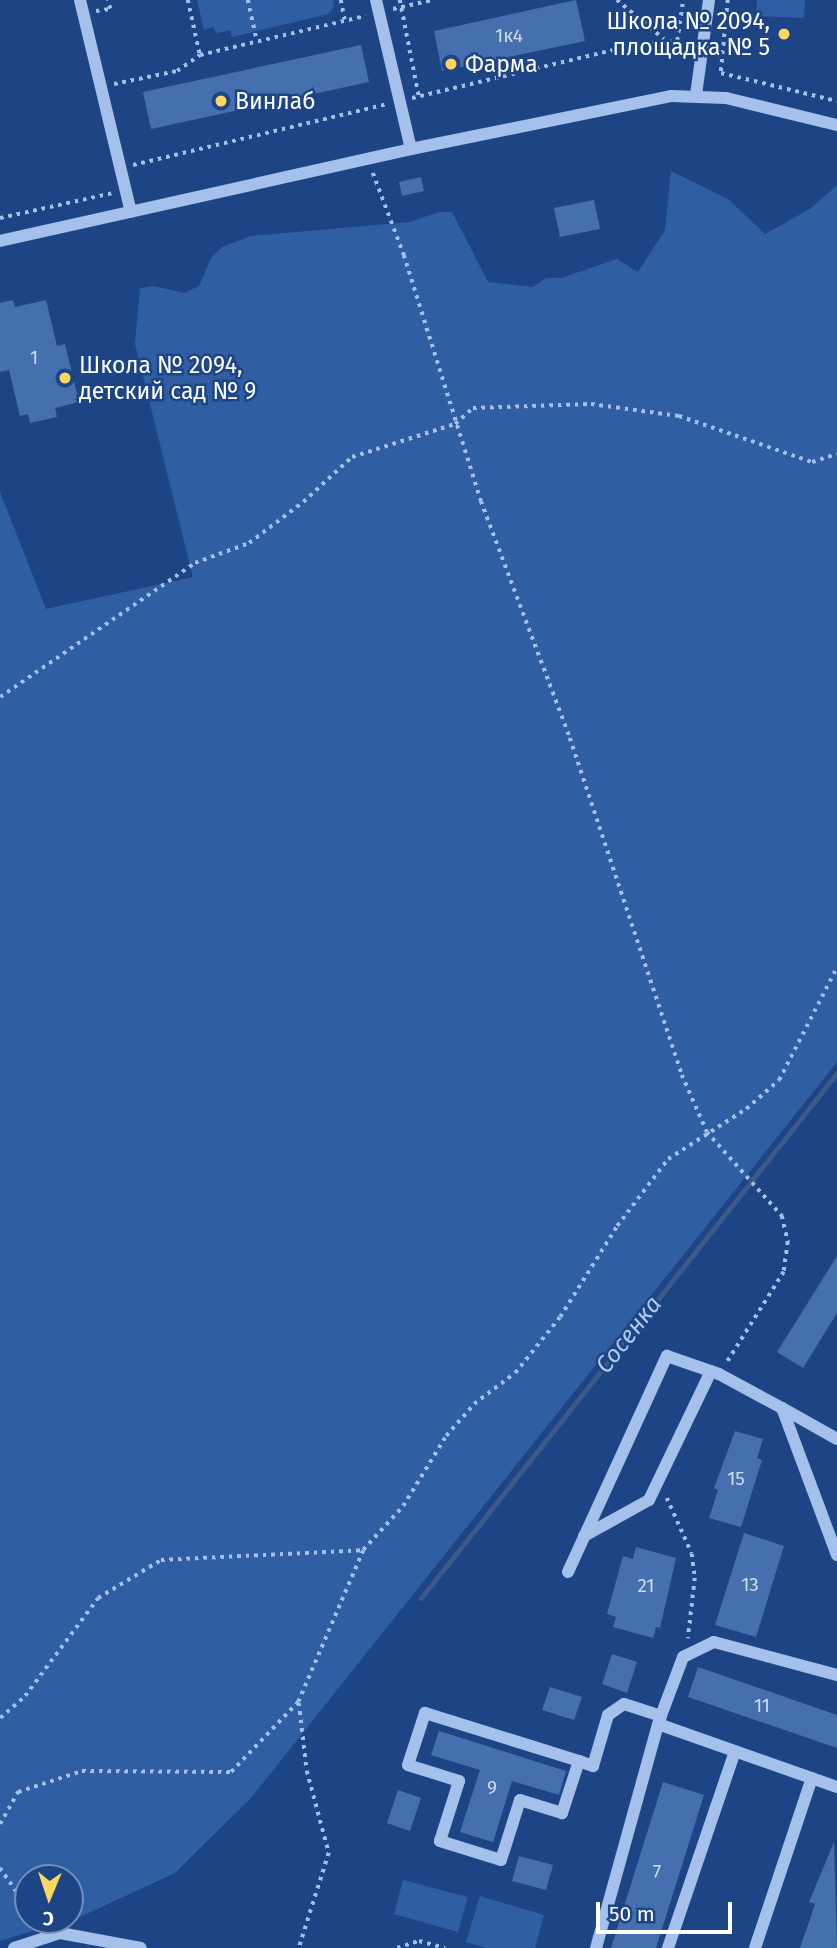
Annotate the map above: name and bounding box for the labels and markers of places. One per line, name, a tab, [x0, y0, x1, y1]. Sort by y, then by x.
place label: Школа № 2094, площадка № 5	[606, 7, 770, 61]
marker: Школа № 2094, площадка № 5	[776, 26, 792, 42]
place label: Фарма	[465, 50, 538, 78]
marker: Фарма	[443, 56, 459, 72]
place label: Винлаб	[235, 87, 315, 115]
marker: Винлаб	[213, 93, 229, 109]
place label: Школа № 2094, детский сад № 9	[79, 351, 256, 405]
marker: Школа № 2094, детский сад № 9	[57, 370, 73, 386]

